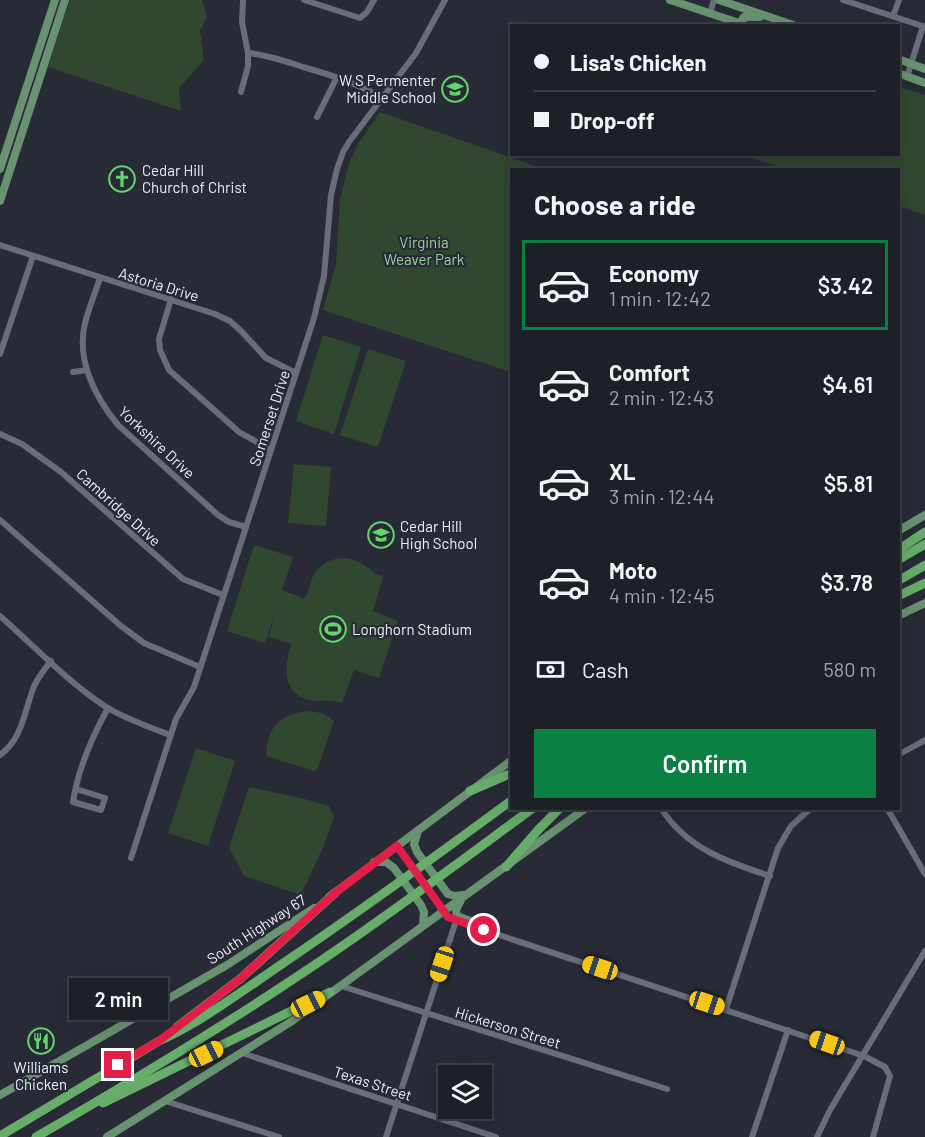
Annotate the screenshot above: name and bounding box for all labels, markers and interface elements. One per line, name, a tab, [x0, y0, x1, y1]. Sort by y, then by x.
text: Lisa's Chicken	[570, 49, 707, 75]
place label: W S Permenter Middle School	[339, 71, 437, 106]
school or university icon: W S Permenter Middle School	[440, 74, 470, 104]
text: Drop-off	[570, 107, 654, 133]
place label: Cedar Hill Church of Christ	[142, 161, 247, 196]
church icon: Cedar Hill Church of Christ	[107, 164, 137, 194]
text: Choose a ride	[534, 188, 696, 220]
park label: Virginia Weaver Park	[384, 233, 465, 268]
icon: car	[537, 258, 591, 312]
text: Economy	[609, 260, 699, 286]
street label: Astoria Drive	[117, 263, 201, 305]
text: $3.42	[818, 272, 873, 298]
text: 1 min · 12:42	[609, 286, 711, 310]
icon: car	[537, 357, 591, 411]
text: Comfort	[609, 359, 690, 385]
street label: Somerset Drive	[245, 368, 293, 468]
text: $4.61	[822, 371, 873, 397]
text: 2 min · 12:43	[609, 385, 714, 409]
street label: Yorkshire Drive	[115, 402, 199, 482]
icon: car	[537, 456, 591, 510]
text: XL	[609, 458, 635, 484]
street label: Cambridge Drive	[73, 464, 165, 550]
text: $5.81	[824, 470, 873, 496]
text: 3 min · 12:44	[609, 484, 714, 508]
place label: Cedar Hill High School	[400, 517, 477, 552]
school or university icon: Cedar Hill High School	[366, 520, 396, 550]
icon: car	[537, 555, 591, 609]
text: Moto	[609, 557, 657, 583]
text: $3.78	[820, 569, 873, 595]
text: 4 min · 12:45	[609, 583, 714, 607]
sports icon: Longhorn Stadium	[318, 614, 348, 644]
place label: Longhorn Stadium	[352, 620, 472, 638]
icon: cash	[534, 653, 567, 686]
text: Cash	[582, 656, 629, 682]
text: 580 m	[823, 657, 876, 681]
button: Confirm	[534, 729, 876, 798]
street label: South Highway 67	[203, 890, 309, 968]
route start	[470, 916, 497, 943]
car	[428, 944, 456, 984]
car	[580, 954, 620, 982]
callout: 2 min	[68, 978, 168, 1020]
text: 2 min	[95, 987, 142, 1011]
car	[288, 988, 328, 1020]
car	[687, 989, 727, 1017]
street label: Hickerson Street	[453, 1002, 563, 1052]
restaurant icon: Williams Chicken	[26, 1026, 56, 1056]
car	[807, 1029, 847, 1057]
car	[186, 1038, 226, 1070]
route end	[104, 1051, 131, 1078]
place label: Williams Chicken	[13, 1058, 69, 1093]
street label: Texas Street	[332, 1062, 414, 1104]
map controls	[438, 1065, 492, 1119]
button: layers	[438, 1065, 492, 1119]

